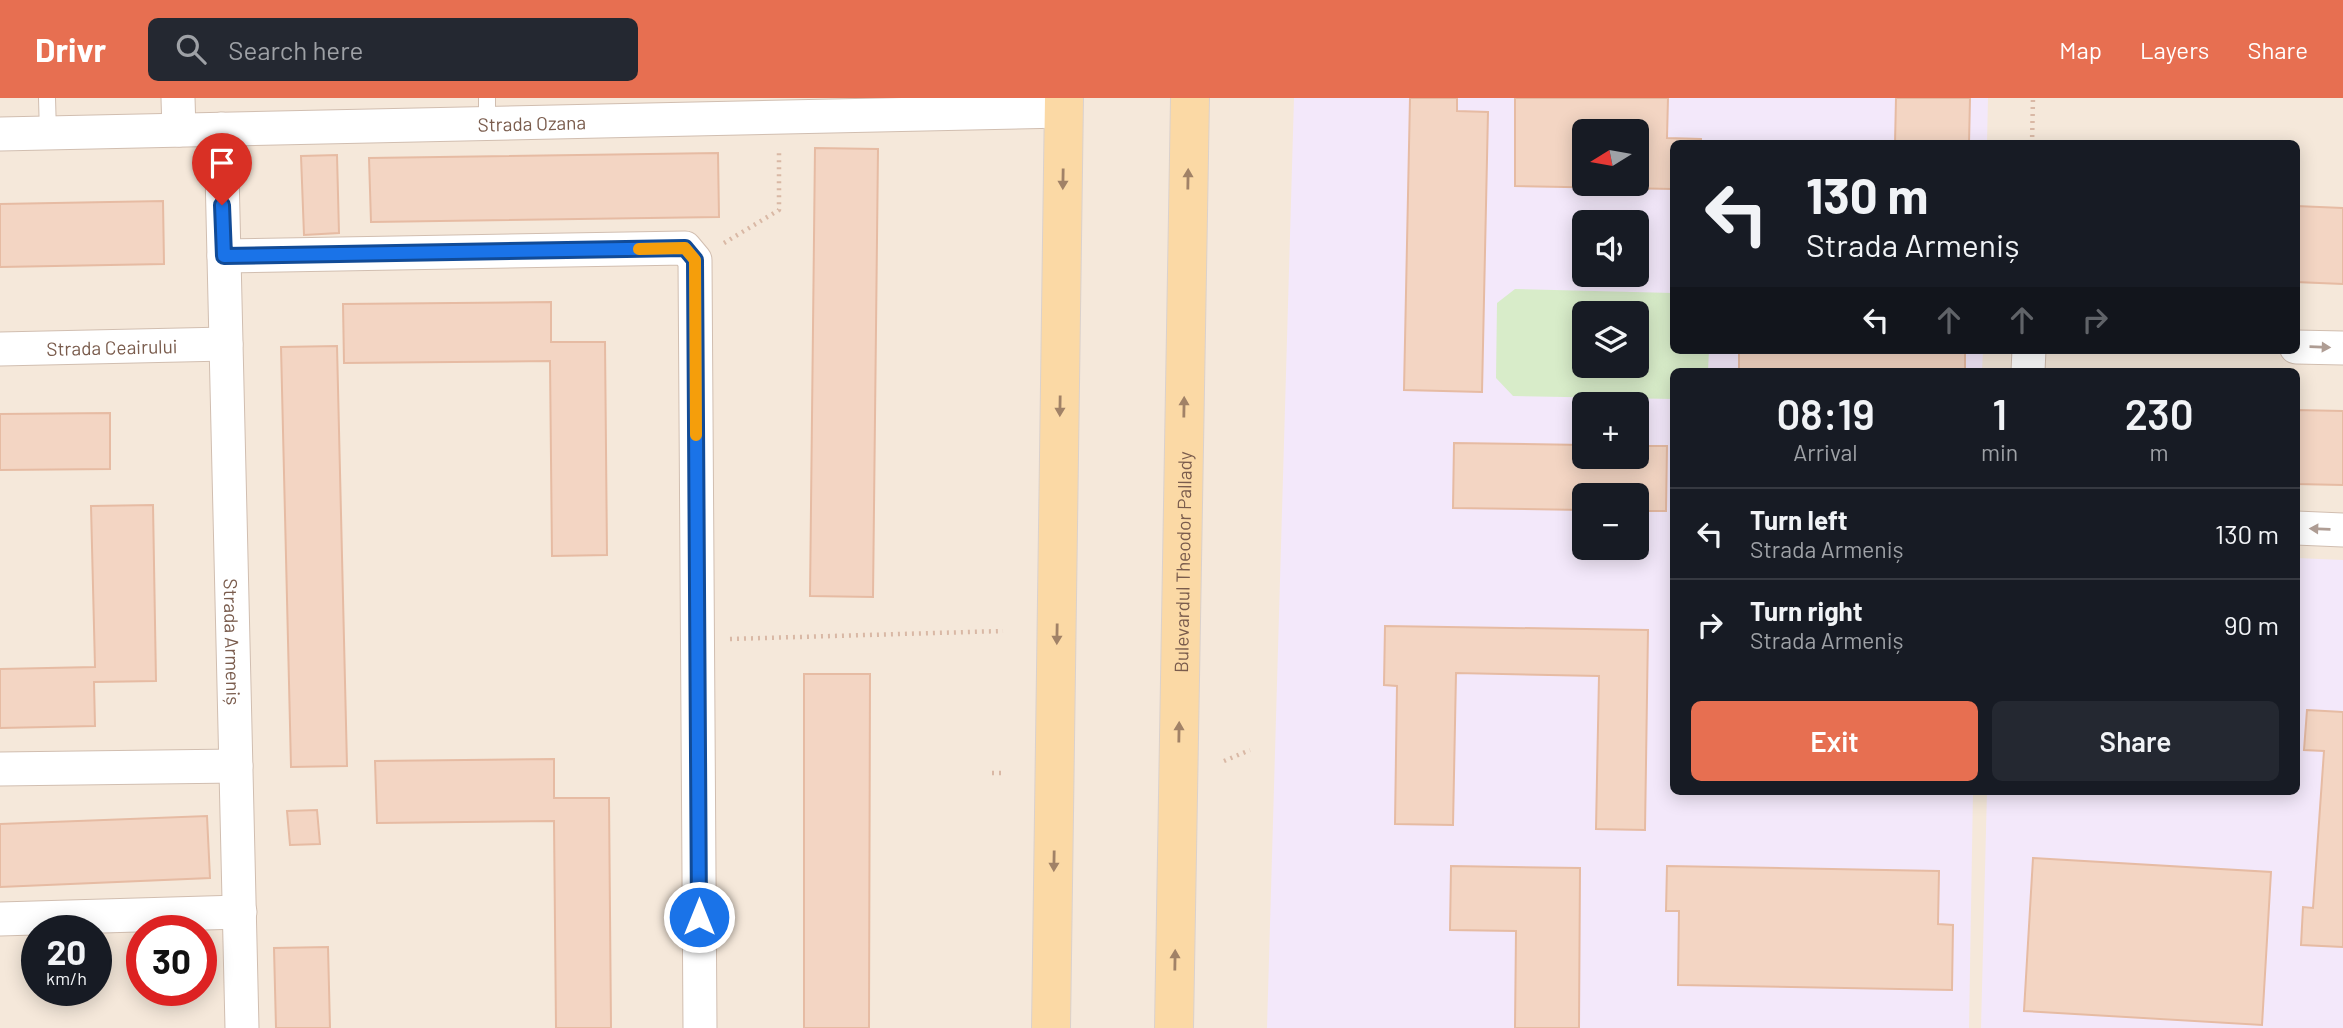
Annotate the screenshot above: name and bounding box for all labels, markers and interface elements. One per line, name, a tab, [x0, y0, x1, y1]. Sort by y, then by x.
search box	[148, 18, 638, 81]
text: Drivr	[35, 29, 106, 69]
icon: search	[172, 30, 210, 68]
text: Search here	[228, 34, 363, 65]
text: Map	[2059, 35, 2102, 64]
text: Layers	[2140, 35, 2209, 64]
text: Share	[2247, 35, 2308, 64]
street label: Strada Ozana	[477, 110, 586, 135]
north arrow	[1572, 119, 1648, 196]
map controls	[1572, 119, 1649, 560]
pin	[192, 133, 252, 205]
icon: arrive	[203, 144, 241, 182]
text: 130 m	[1806, 165, 1928, 224]
one-way arrow	[1057, 168, 1069, 190]
one-way arrow	[1182, 168, 1194, 190]
icon: left	[1691, 168, 1782, 259]
button: sound	[1572, 210, 1649, 287]
text: Strada Armeniș	[1806, 225, 2020, 263]
button: layers	[1572, 301, 1649, 378]
icon: left	[1857, 301, 1895, 339]
icon: ahead	[1930, 301, 1968, 339]
icon: ahead	[2003, 301, 2041, 339]
icon: right	[2076, 301, 2114, 339]
street label: Strada Ceairului	[46, 334, 178, 359]
one-way arrow	[2309, 342, 2331, 353]
text: 08:19	[1776, 388, 1875, 438]
text: 1	[1992, 388, 2007, 438]
text: 230	[2125, 388, 2194, 438]
button: +	[1572, 392, 1649, 469]
one-way arrow	[1054, 396, 1066, 418]
one-way arrow	[1179, 396, 1190, 418]
text: Arrival	[1793, 438, 1858, 466]
text: min	[1981, 438, 2018, 466]
text: m	[2150, 438, 2169, 466]
street label: Bulevardul Theodor Pallady	[1169, 451, 1195, 673]
button: −	[1572, 483, 1649, 560]
text: Turn left	[1750, 504, 1848, 535]
icon: left	[1691, 515, 1729, 553]
text: 130 m	[2215, 518, 2279, 549]
one-way arrow	[2308, 523, 2330, 534]
text: Strada Armeniș	[1750, 535, 1904, 563]
street label: Strada Armeniș	[220, 578, 246, 706]
text: Turn right	[1750, 595, 1863, 626]
icon: right	[1691, 606, 1729, 644]
text: 90 m	[2224, 609, 2279, 640]
one-way arrow	[1051, 623, 1063, 645]
text: Strada Armeniș	[1750, 626, 1904, 654]
button: Exit	[1691, 701, 1978, 781]
button: Share	[1992, 701, 2279, 781]
one-way arrow	[1173, 721, 1185, 743]
one-way arrow	[1048, 851, 1060, 873]
position arrow	[662, 880, 736, 954]
speed limit sign: 30	[126, 915, 217, 1006]
text: 20	[47, 930, 86, 972]
one-way arrow	[1169, 949, 1181, 971]
text: km/h	[46, 967, 87, 989]

